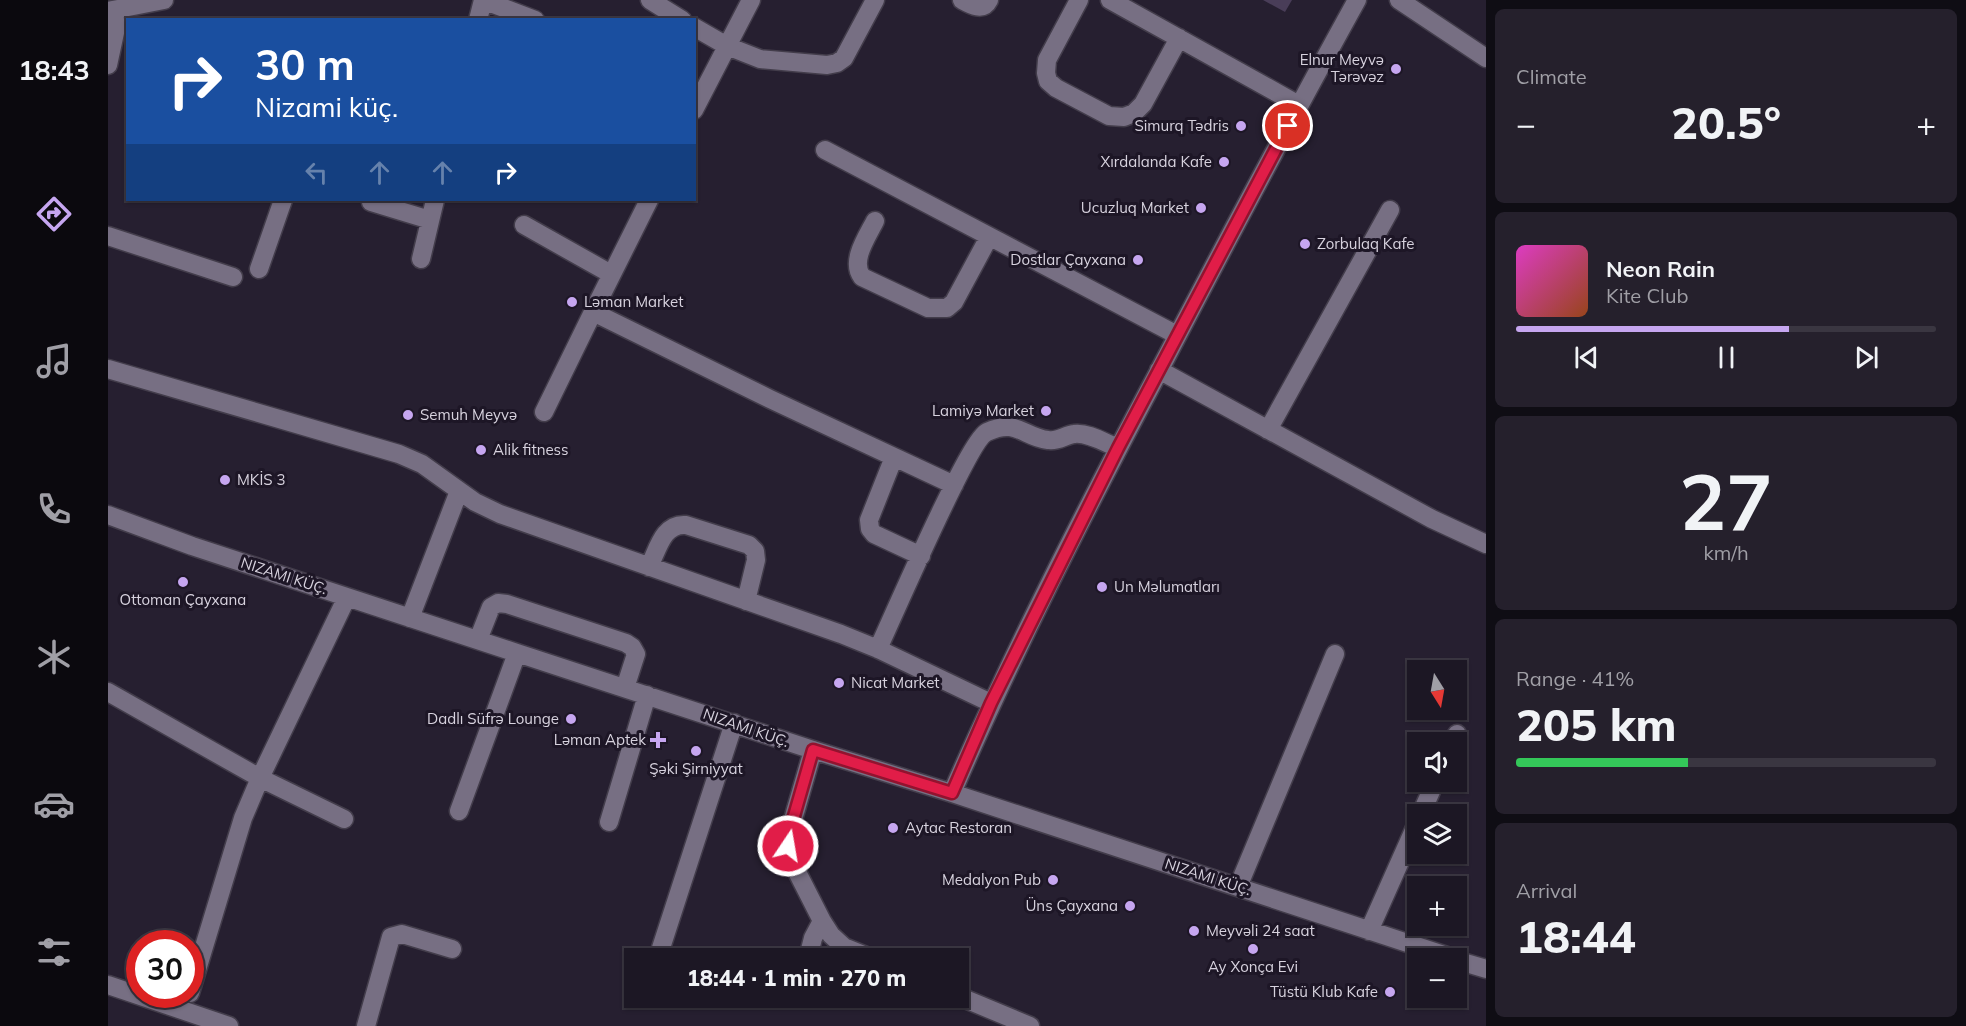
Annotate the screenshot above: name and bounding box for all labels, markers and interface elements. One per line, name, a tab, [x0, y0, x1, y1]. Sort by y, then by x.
text: 30 m	[255, 38, 355, 91]
icon: right	[156, 42, 234, 120]
place label: Elnur Meyvə Tərəvəz	[1300, 50, 1384, 86]
text: 18:43	[18, 53, 90, 87]
marker: Elnur Meyvə Tərəvəz	[1389, 62, 1403, 76]
text: Climate	[1516, 64, 1587, 89]
text: Nizami küç.	[255, 90, 398, 124]
text: 20.5°	[1671, 94, 1781, 150]
pin	[1262, 100, 1313, 151]
text: −	[1516, 103, 1536, 144]
text: +	[1916, 103, 1936, 144]
icon: arrive	[1271, 109, 1304, 142]
place label: Simurq Tədris	[1134, 116, 1229, 135]
marker: Simurq Tədris	[1234, 119, 1248, 133]
place label: Xırdalanda Kafe	[1100, 152, 1212, 171]
marker: Xırdalanda Kafe	[1217, 155, 1231, 169]
icon: left	[300, 156, 333, 189]
icon: ahead	[363, 156, 396, 189]
icon: ahead	[426, 156, 459, 189]
icon: right	[489, 156, 522, 189]
icon: directions	[33, 193, 75, 235]
place label: Ucuzluq Market	[1081, 198, 1189, 217]
marker: Ucuzluq Market	[1194, 201, 1208, 215]
place label: Zorbulaq Kafe	[1317, 234, 1414, 253]
marker: Zorbulaq Kafe	[1298, 237, 1312, 251]
place label: Dostlar Çayxana	[1010, 250, 1126, 269]
marker: Dostlar Çayxana	[1131, 253, 1145, 267]
text: Neon Rain	[1606, 255, 1715, 283]
text: Kite Club	[1606, 283, 1688, 308]
place label: Ləman Market	[584, 292, 683, 311]
marker: Ləman Market	[565, 295, 579, 309]
icon: music	[33, 340, 75, 382]
icon: previous	[1570, 341, 1603, 374]
icon: pause	[1710, 341, 1743, 374]
icon: next	[1850, 341, 1883, 374]
place label: Lamiyə Market	[932, 401, 1034, 420]
marker: Lamiyə Market	[1039, 404, 1053, 418]
place label: Semuh Meyvə	[420, 405, 517, 424]
marker: Semuh Meyvə	[401, 408, 415, 422]
place label: Alik fitness	[493, 440, 569, 459]
marker: Alik fitness	[474, 443, 488, 457]
text: 27	[1679, 452, 1773, 550]
place label: MKİS 3	[237, 470, 286, 489]
marker: MKİS 3	[218, 473, 232, 487]
icon: phone	[33, 488, 75, 530]
text: km/h	[1703, 540, 1749, 565]
street label: NIZAMI KÜÇ.	[239, 553, 330, 598]
marker: Ottoman Çayxana	[176, 575, 190, 589]
place label: Un Məlumatları	[1114, 577, 1220, 596]
marker: Un Məlumatları	[1095, 580, 1109, 594]
place label: Ottoman Çayxana	[120, 590, 246, 609]
icon: climate	[33, 636, 75, 678]
north arrow	[1407, 660, 1467, 720]
map controls	[1407, 660, 1467, 1008]
text: Range · 41%	[1516, 666, 1634, 691]
place label: Nicat Market	[851, 673, 940, 692]
marker: Nicat Market	[832, 676, 846, 690]
text: 205 km	[1516, 696, 1677, 752]
street label: NIZAMI KÜÇ.	[701, 704, 792, 751]
place label: Dadlı Süfrə Lounge	[427, 709, 559, 728]
marker: Dadlı Süfrə Lounge	[564, 712, 578, 726]
place label: Ləman Aptek	[554, 730, 646, 749]
button: sound	[1407, 732, 1467, 792]
marker: Ləman Aptek	[651, 733, 665, 747]
marker: Şəki Şirniyyat	[689, 744, 703, 758]
place label: Şəki Şirniyyat	[649, 759, 743, 778]
icon: car	[33, 783, 75, 825]
button: layers	[1407, 804, 1467, 864]
position arrow	[756, 814, 820, 878]
place label: Aytac Restoran	[905, 818, 1012, 837]
marker: Aytac Restoran	[886, 821, 900, 835]
street label: NIZAMI KÜÇ.	[1163, 854, 1254, 899]
place label: Medalyon Pub	[942, 870, 1041, 889]
marker: Medalyon Pub	[1046, 873, 1060, 887]
button: +	[1407, 876, 1467, 936]
text: Arrival	[1516, 878, 1577, 903]
place label: Üns Çayxana	[1025, 896, 1118, 915]
marker: Üns Çayxana	[1123, 899, 1137, 913]
text: 18:44	[1516, 908, 1636, 964]
place label: Meyvəli 24 saat	[1206, 921, 1315, 940]
marker: Meyvəli 24 saat	[1187, 924, 1201, 938]
speed limit sign: 30	[126, 930, 204, 1008]
icon: filters	[33, 931, 75, 973]
marker: Ay Xonça Evi	[1246, 942, 1260, 956]
button: −	[1407, 948, 1467, 1008]
place label: Ay Xonça Evi	[1208, 957, 1298, 976]
text: 18:44 · 1 min · 270 m	[687, 964, 906, 992]
place label: Tüstü Klub Kafe	[1270, 982, 1378, 1001]
marker: Tüstü Klub Kafe	[1383, 985, 1397, 999]

